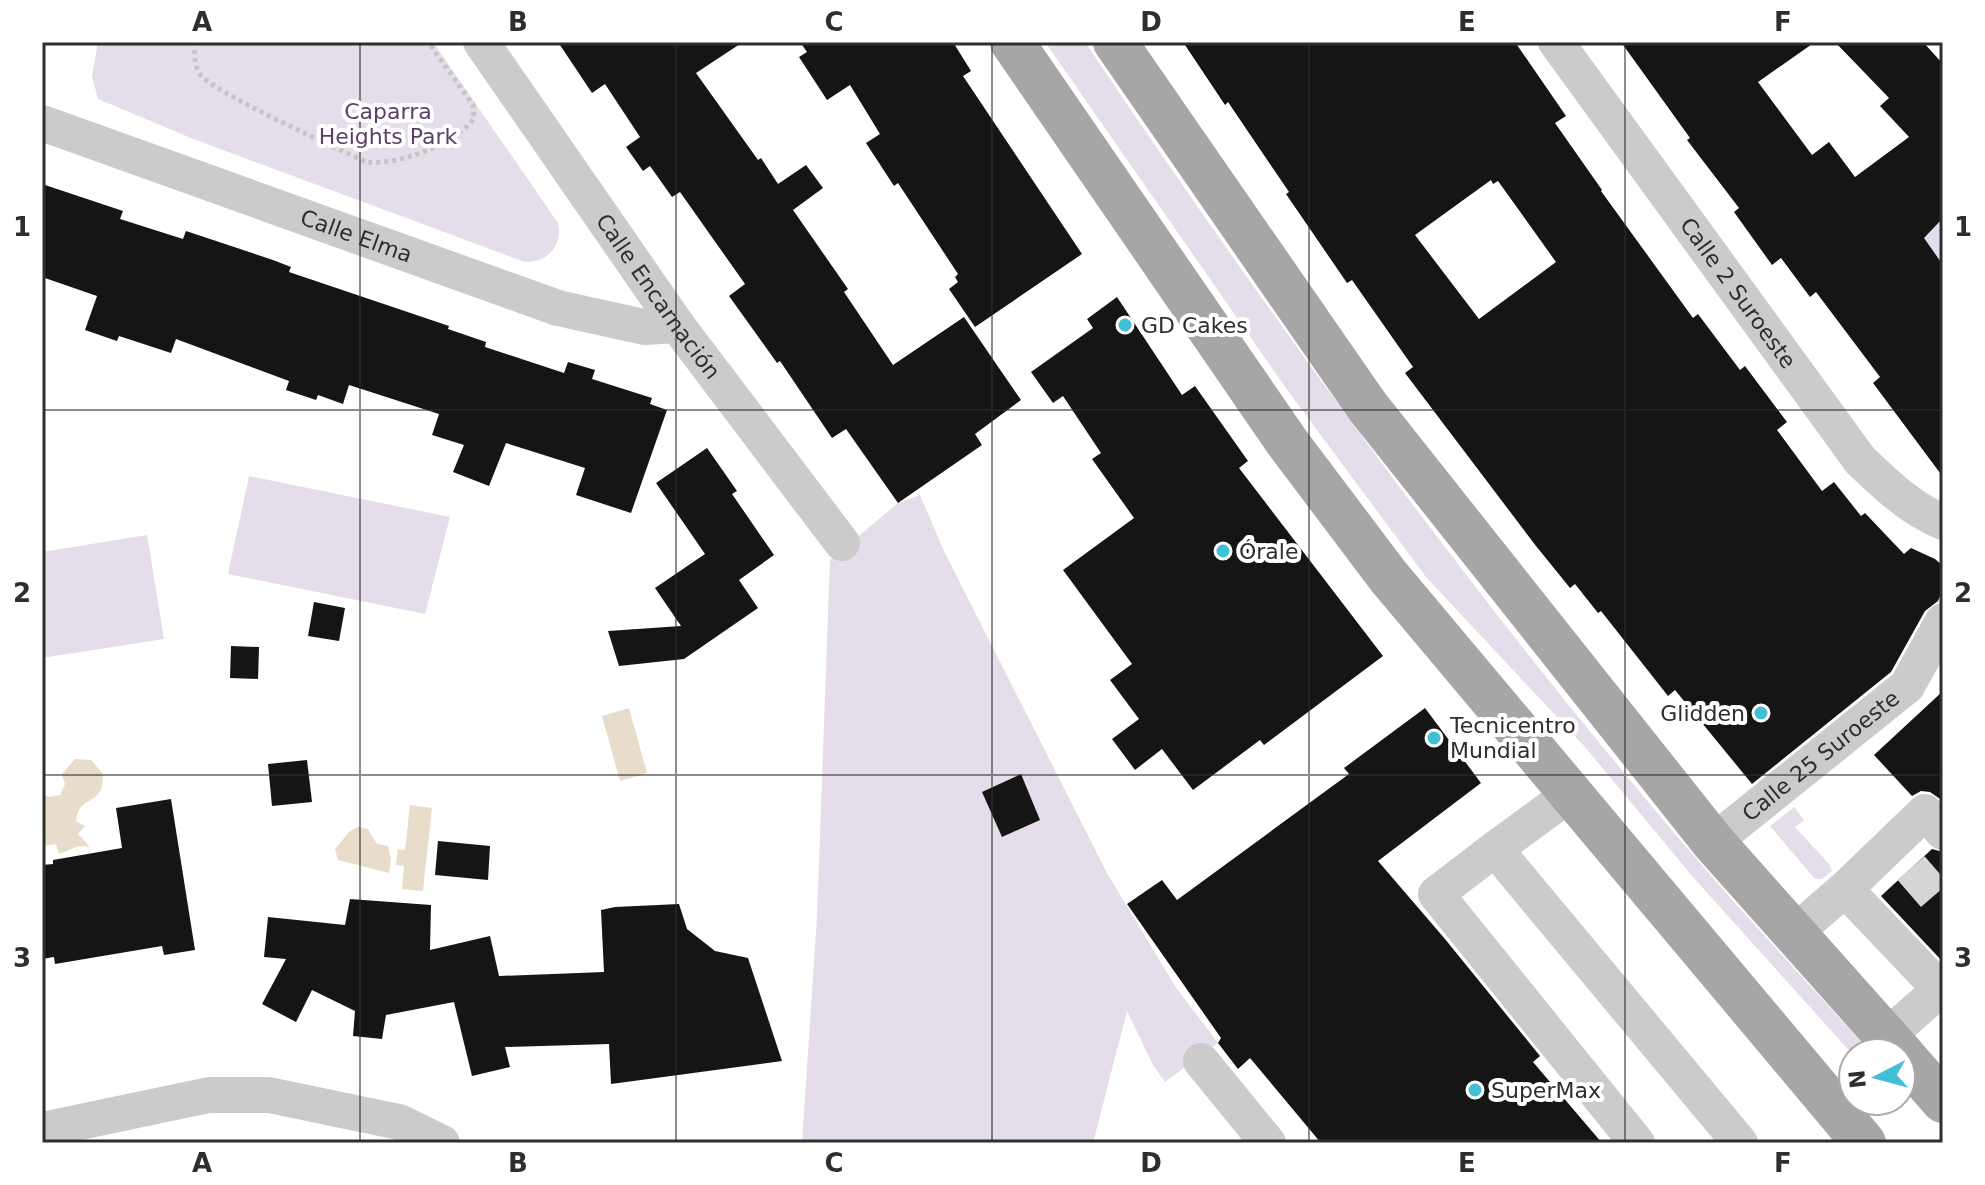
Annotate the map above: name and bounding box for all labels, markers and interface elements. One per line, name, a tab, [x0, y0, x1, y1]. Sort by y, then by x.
text: A	[192, 7, 212, 37]
text: B	[508, 7, 528, 37]
text: C	[824, 7, 844, 37]
text: D	[1140, 7, 1162, 37]
text: E	[1458, 7, 1476, 37]
text: F	[1774, 7, 1792, 37]
park label: Caparra Heights Park	[319, 99, 458, 149]
street label: Calle Elma	[297, 204, 416, 267]
street label: Calle Encarnación	[591, 209, 726, 384]
text: 1	[13, 212, 31, 242]
text: 1	[1954, 212, 1972, 242]
street label: Calle 2 Suroeste	[1675, 213, 1801, 373]
place label: GD Cakes	[1141, 313, 1248, 338]
marker: GD Cakes	[1116, 316, 1134, 334]
place label: Órale	[1239, 539, 1299, 564]
marker: Órale	[1214, 542, 1232, 560]
text: 2	[13, 578, 31, 608]
text: 2	[1954, 578, 1972, 608]
street label: Calle 25 Suroeste	[1737, 685, 1904, 826]
place label: Glidden	[1660, 701, 1745, 726]
marker: Glidden	[1752, 704, 1770, 722]
place label: Tecnicentro Mundial	[1449, 713, 1576, 763]
marker: Tecnicentro Mundial	[1425, 729, 1443, 747]
text: 3	[13, 943, 31, 973]
text: 3	[1954, 943, 1972, 973]
north arrow	[1837, 1037, 1917, 1117]
text: N	[1844, 1069, 1871, 1090]
place label: SuperMax	[1491, 1078, 1601, 1103]
marker: SuperMax	[1466, 1081, 1484, 1099]
text: A	[192, 1148, 212, 1178]
text: B	[508, 1148, 528, 1178]
text: C	[824, 1148, 844, 1178]
text: D	[1140, 1148, 1162, 1178]
text: E	[1458, 1148, 1476, 1178]
text: F	[1774, 1148, 1792, 1178]

